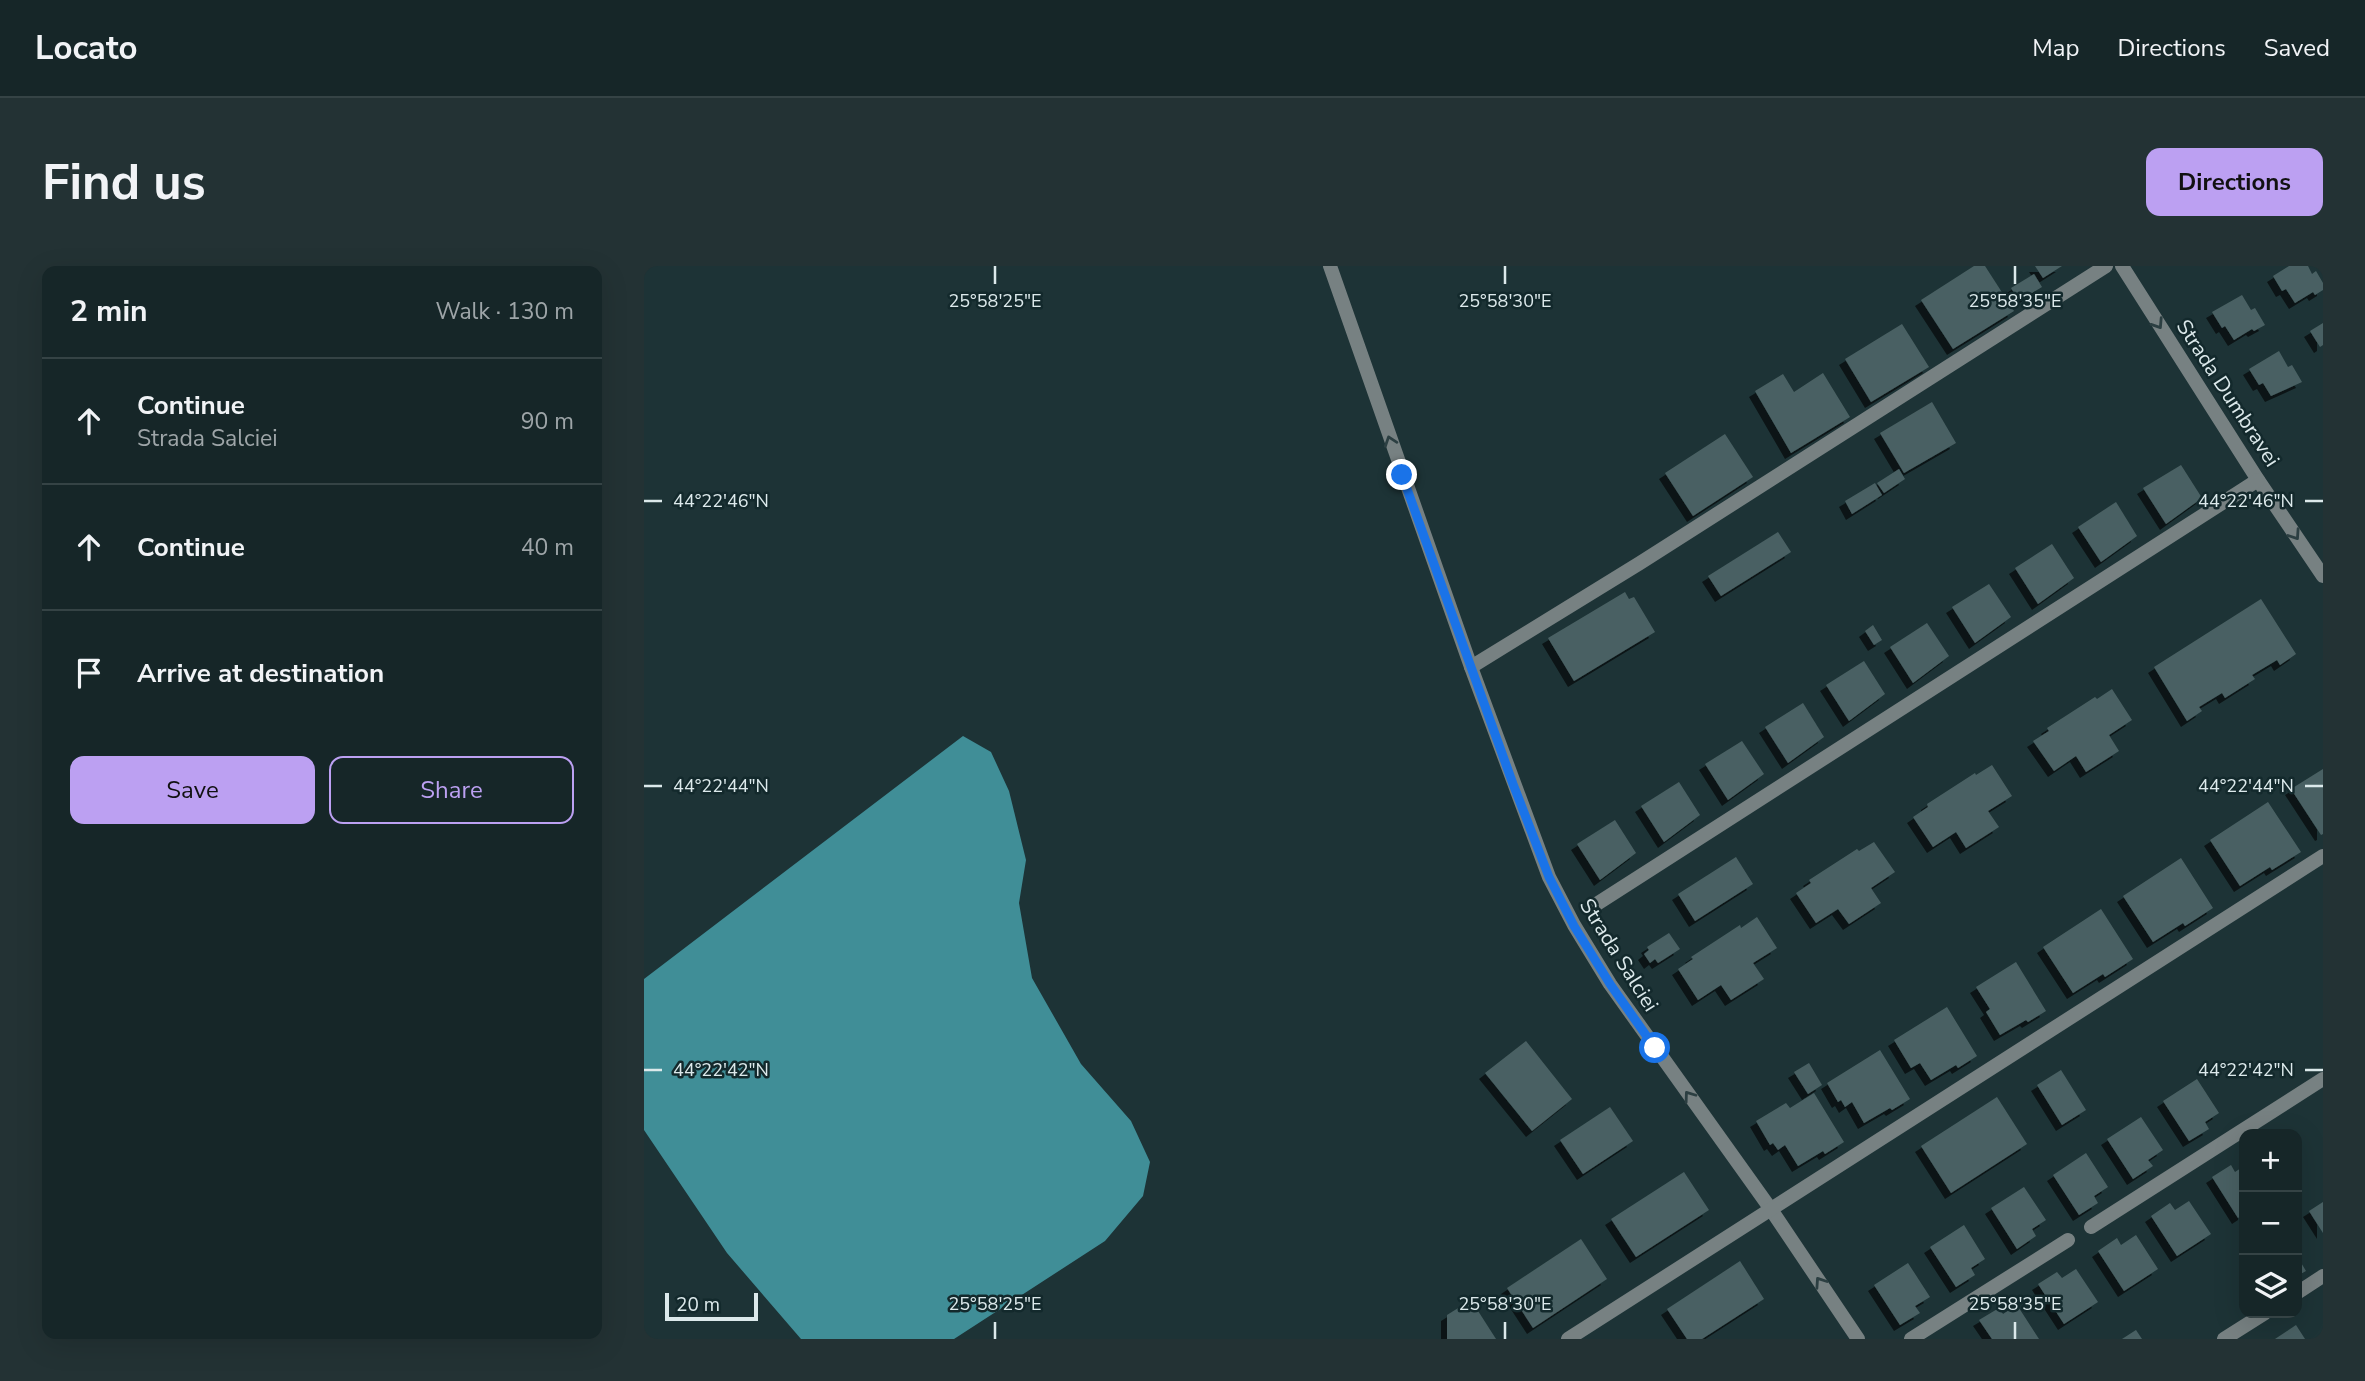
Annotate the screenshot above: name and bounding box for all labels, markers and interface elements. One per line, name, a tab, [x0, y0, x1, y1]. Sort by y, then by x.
text: Locato	[35, 26, 137, 71]
text: Map	[2032, 32, 2079, 64]
text: Directions	[2117, 32, 2226, 64]
text: Saved	[2264, 32, 2330, 64]
button: Directions	[2146, 148, 2323, 216]
text: Find us	[42, 149, 206, 216]
text: 25°58'25"E	[949, 289, 1042, 313]
text: 25°58'30"E	[1459, 289, 1552, 313]
text: 25°58'35"E	[1969, 289, 2062, 313]
text: 2 min	[70, 291, 148, 332]
text: Walk · 130 m	[435, 296, 574, 327]
street label: Strada Dumbravei	[2170, 314, 2286, 472]
one-way arrow	[2150, 316, 2163, 329]
text: Continue	[137, 388, 245, 423]
icon: ahead	[70, 402, 108, 440]
text: 90 m	[521, 406, 574, 437]
text: Strada Salciei	[137, 423, 278, 454]
one-way arrow	[1384, 436, 1398, 448]
route end	[1386, 459, 1417, 490]
text: 44°22'46"N	[673, 489, 769, 513]
text: 44°22'46"N	[2198, 489, 2294, 513]
one-way arrow	[2287, 527, 2300, 540]
icon: ahead	[70, 528, 108, 566]
text: Continue	[137, 530, 245, 565]
text: 40 m	[521, 532, 574, 563]
icon: arrive	[70, 654, 108, 692]
text: Arrive at destination	[137, 656, 384, 691]
button: Save	[70, 756, 315, 824]
button: Share	[329, 756, 574, 824]
text: 44°22'44"N	[673, 774, 769, 798]
text: 44°22'44"N	[2198, 774, 2294, 798]
street label: Strada Salciei	[1573, 893, 1665, 1017]
route start	[1639, 1032, 1670, 1063]
text: 44°22'42"N	[673, 1058, 769, 1082]
text: 44°22'42"N	[2198, 1058, 2294, 1082]
one-way arrow	[1685, 1091, 1697, 1104]
map controls	[2239, 1129, 2302, 1318]
button: +	[2239, 1129, 2302, 1192]
button: −	[2239, 1192, 2302, 1255]
button: layers	[2239, 1255, 2302, 1318]
one-way arrow	[1815, 1277, 1828, 1290]
scale bar	[665, 1290, 758, 1322]
text: 20 m	[676, 1292, 720, 1318]
text: 25°58'25"E	[949, 1292, 1042, 1316]
text: 25°58'30"E	[1459, 1292, 1552, 1316]
text: 25°58'35"E	[1969, 1292, 2062, 1316]

